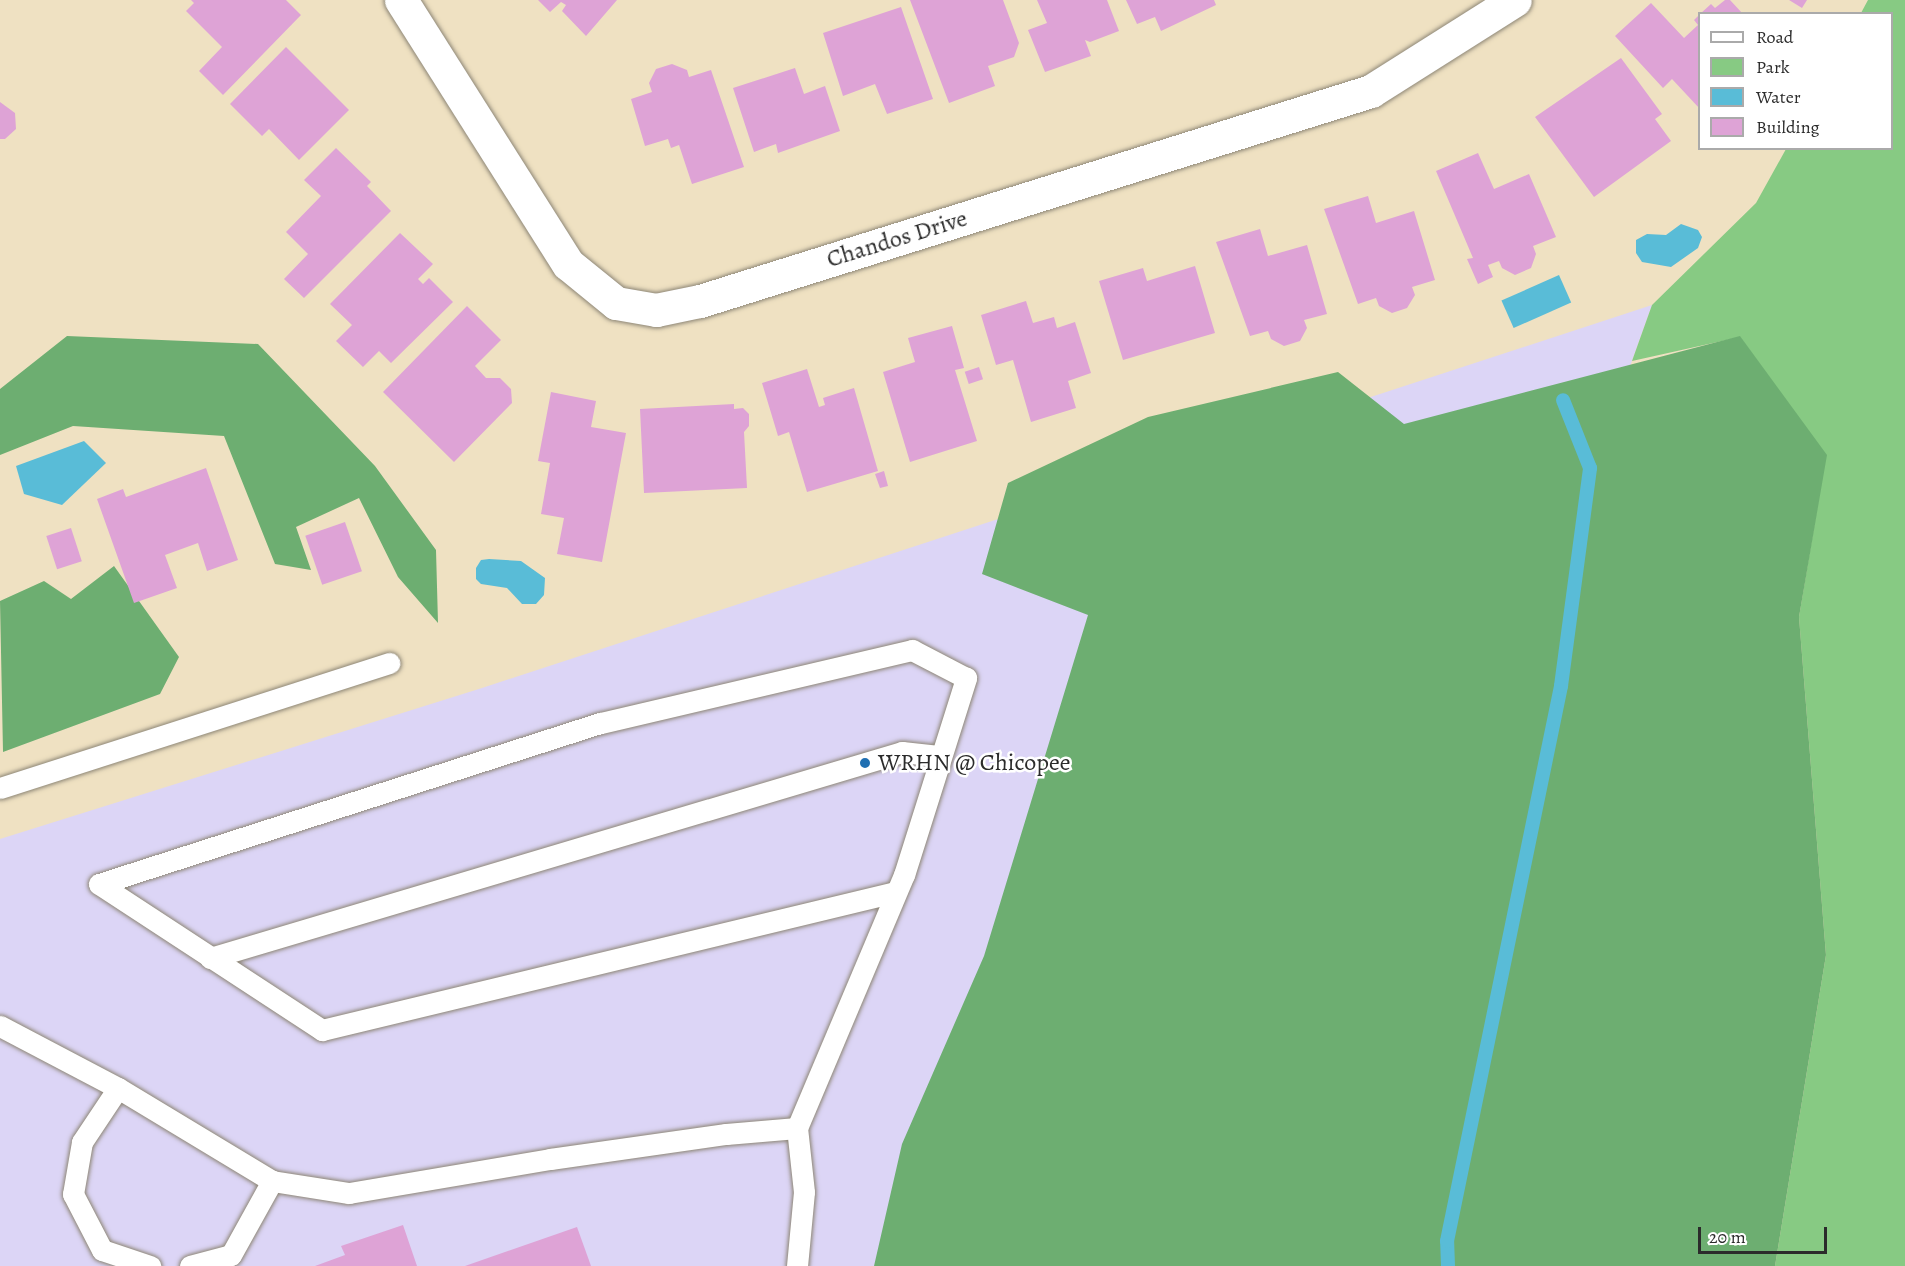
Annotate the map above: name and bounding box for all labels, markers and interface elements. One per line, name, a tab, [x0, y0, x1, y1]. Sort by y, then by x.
legend	[1698, 12, 1893, 150]
text: Road	[1756, 25, 1793, 49]
text: Park	[1756, 55, 1790, 79]
text: Water	[1756, 85, 1801, 109]
text: Building	[1756, 115, 1820, 139]
street label: Chandos Drive	[823, 204, 971, 274]
place label: WRHN @ Chicopee	[878, 749, 1070, 777]
marker: WRHN @ Chicopee	[856, 754, 874, 772]
scale bar	[1701, 1215, 1830, 1253]
text: 20 m	[1709, 1225, 1746, 1249]

